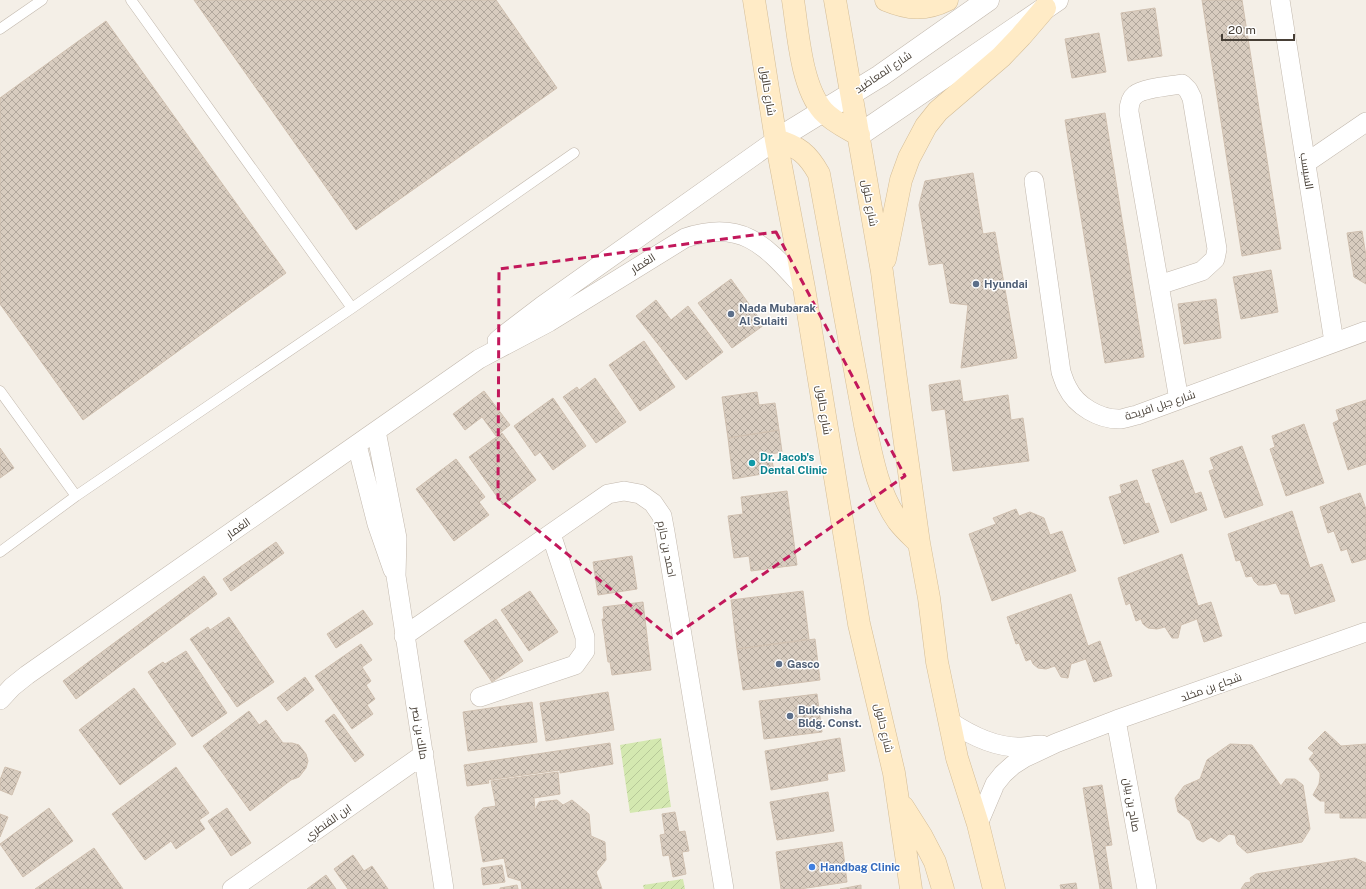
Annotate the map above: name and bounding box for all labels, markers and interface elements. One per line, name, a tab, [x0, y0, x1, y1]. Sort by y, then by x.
scale bar	[1222, 16, 1294, 42]
text: 20 m	[1228, 23, 1256, 37]
street label: شارع المعاضيد	[852, 49, 915, 97]
street label: شارع حالول	[756, 65, 778, 117]
street label: السيسب	[1298, 152, 1316, 190]
street label: شارع حلول	[858, 179, 880, 228]
street label: الغمار	[628, 251, 658, 277]
place label: Hyundai	[984, 278, 1028, 290]
marker: Hyundai	[971, 279, 981, 289]
place label: Nada Mubarak Al Sulaiti	[739, 302, 816, 327]
marker: Nada Mubarak Al Sulaiti	[726, 309, 736, 319]
street label: شارع حالول	[812, 384, 834, 436]
street label: شارع جبل افريحة	[1123, 388, 1197, 424]
place label: Dr. Jacob's Dental Clinic	[760, 451, 827, 476]
marker: Dr. Jacob's Dental Clinic	[747, 458, 757, 468]
street label: الغمار	[223, 515, 253, 542]
street label: احمد بن حازم	[654, 520, 678, 579]
place label: Gasco	[787, 658, 820, 670]
marker: Gasco	[774, 659, 784, 669]
street label: شجاع بن مخلد	[1179, 670, 1244, 705]
street label: شارع حالول	[871, 702, 895, 754]
place label: Bukshisha Bldg. Const.	[798, 704, 862, 729]
street label: مالك بن نصر	[409, 705, 430, 761]
marker: Bukshisha Bldg. Const.	[785, 711, 795, 721]
street label: صالح بن بيان	[1119, 777, 1143, 833]
street label: ابن القنطري	[302, 802, 355, 845]
place label: Handbag Clinic	[820, 861, 900, 873]
marker: Handbag Clinic	[807, 862, 817, 872]

